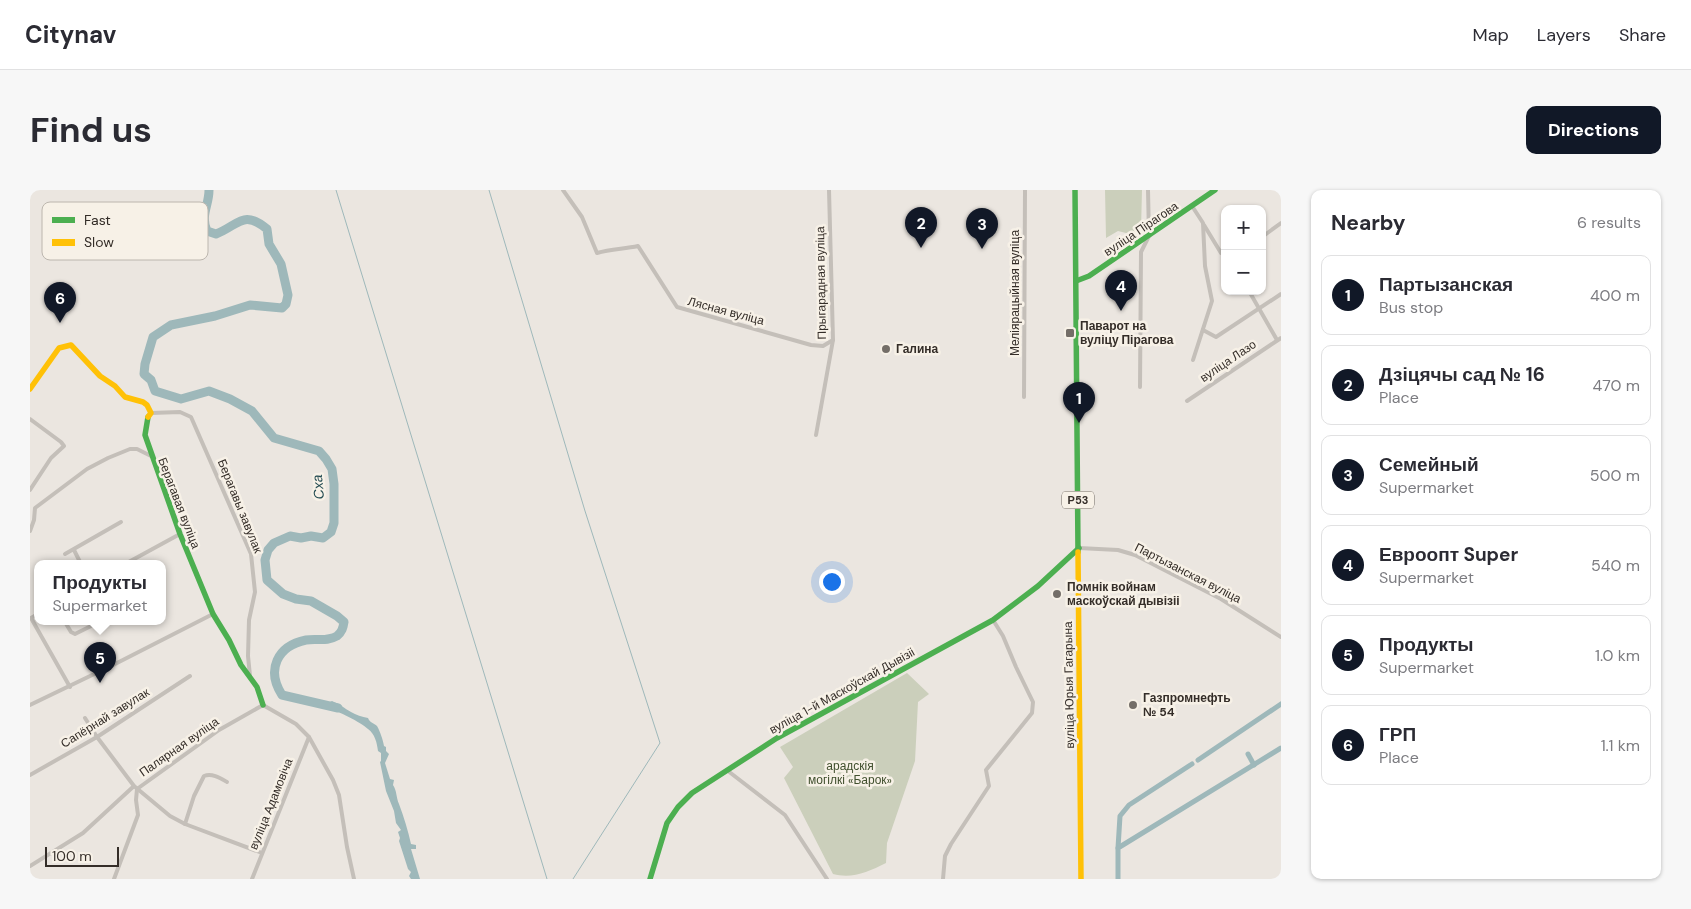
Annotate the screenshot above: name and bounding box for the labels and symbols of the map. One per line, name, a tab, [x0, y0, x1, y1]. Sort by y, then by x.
street label: вуліца Пірагова	[1101, 198, 1182, 260]
legend	[42, 202, 208, 260]
pin: 2	[905, 207, 937, 248]
pin: 3	[966, 208, 998, 249]
text: Fast	[84, 211, 111, 229]
street label: Прыгарадная вуліца	[812, 226, 830, 340]
street label: Меліярацыйная вуліца	[1007, 230, 1023, 356]
text: Slow	[84, 233, 114, 251]
pin: 4	[1105, 270, 1137, 311]
pin: 6	[44, 282, 76, 323]
street label: Лясная вуліца	[686, 293, 766, 329]
place label: Паварот на вуліцу Пірагова	[1080, 318, 1174, 348]
marker: Паварот на вуліцу Пірагова	[1064, 327, 1076, 339]
street label: вуліца Лазо	[1197, 336, 1260, 386]
place label: Галина	[896, 341, 939, 357]
marker: Галина	[880, 343, 892, 355]
pin: 1	[1063, 382, 1095, 423]
street label: Берагавая вуліца	[154, 455, 204, 551]
street label: Берагавы завулак	[214, 457, 266, 556]
water label: Сха	[308, 474, 328, 500]
road number: Р53	[1062, 492, 1094, 508]
street label: Партызанская вуліца	[1132, 539, 1244, 607]
your location	[819, 569, 845, 595]
place label: Помнік войнам маскоўскай дывізіі	[1067, 579, 1180, 609]
marker: Помнік войнам маскоўскай дывізіі	[1051, 588, 1063, 600]
street label: вуліца Юрыя Гагарына	[1060, 621, 1078, 749]
pin: 5	[84, 642, 116, 683]
street label: вуліца 1-й Маскоўскай Дывізіі	[766, 644, 918, 738]
street label: Сапёрнай завулак	[58, 684, 153, 752]
place label: Газпромнефть № 54	[1143, 690, 1231, 720]
marker: Газпромнефть № 54	[1127, 699, 1139, 711]
street label: Палярная вуліца	[136, 713, 222, 780]
street label: вуліца Адамовіча	[245, 756, 297, 852]
park label: арадскія могілкі «Барок»	[808, 758, 892, 788]
scale bar	[45, 844, 119, 867]

